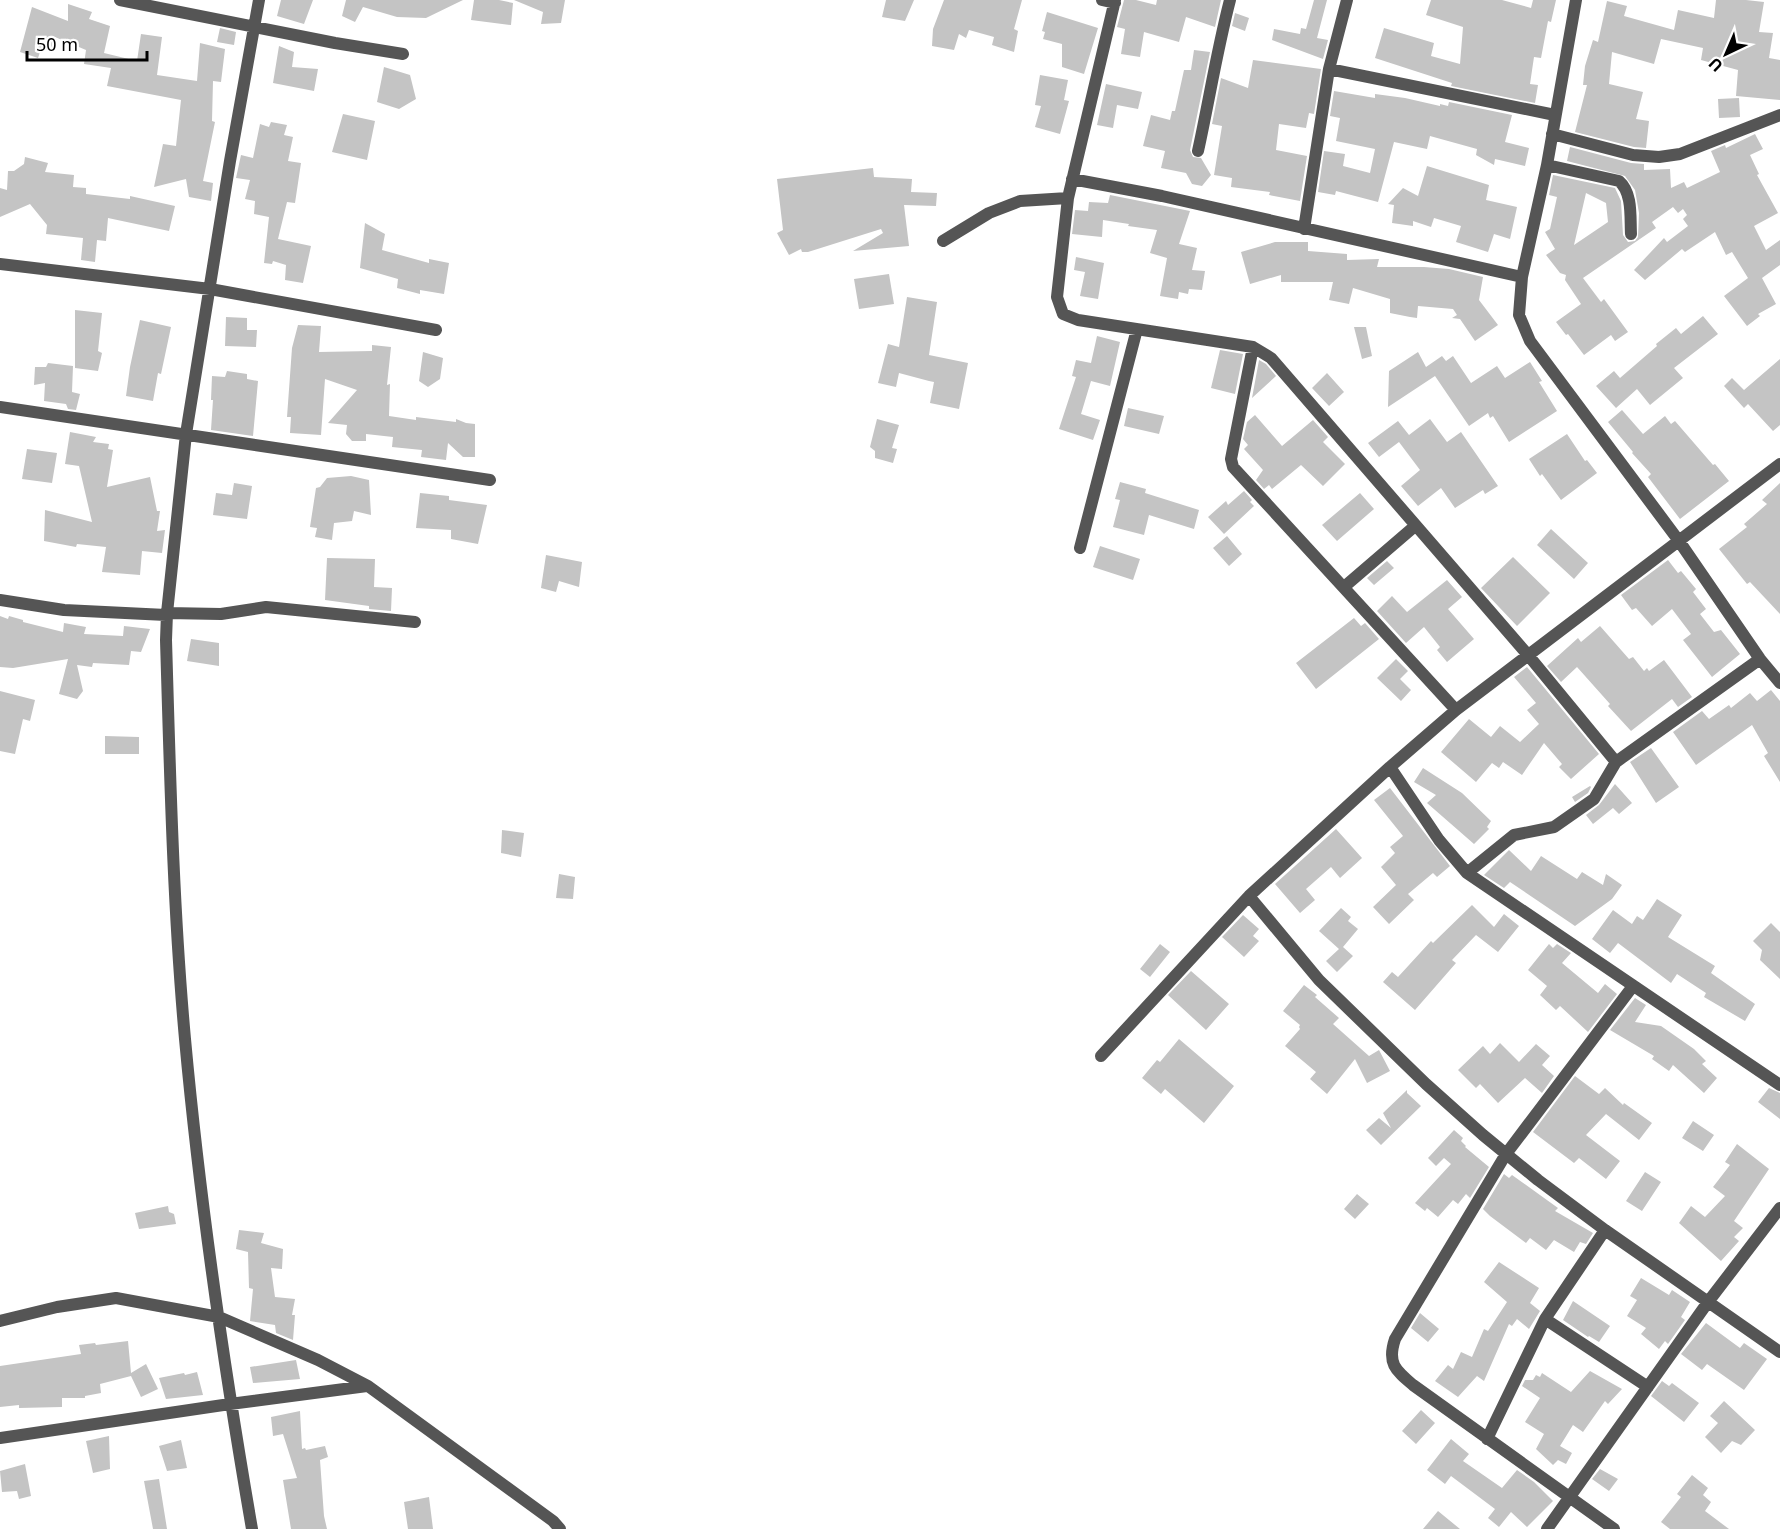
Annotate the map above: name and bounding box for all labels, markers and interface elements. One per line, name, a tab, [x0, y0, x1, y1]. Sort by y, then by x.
scale bar	[27, 24, 147, 62]
north arrow	[1696, 24, 1756, 84]
text: 50 m	[36, 32, 78, 56]
text: U	[1704, 53, 1728, 77]

